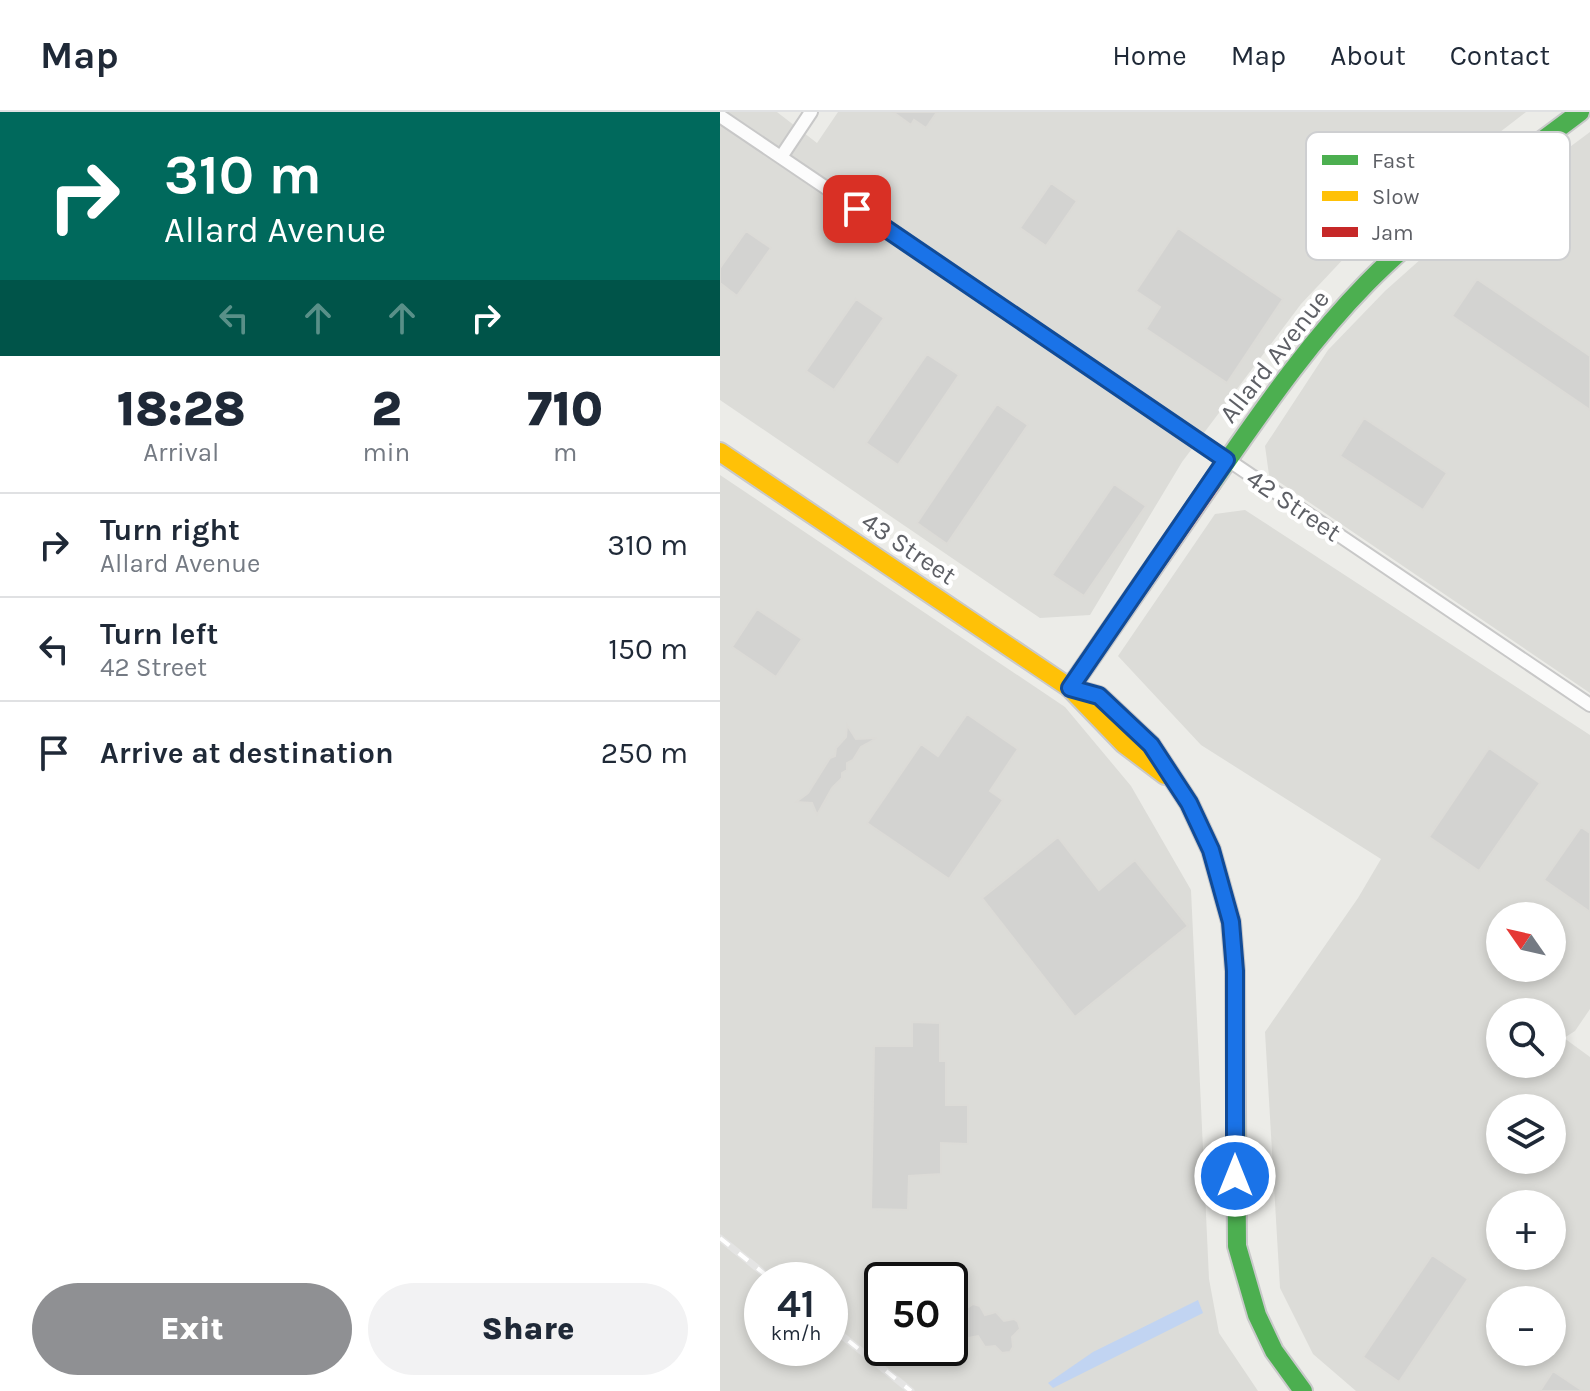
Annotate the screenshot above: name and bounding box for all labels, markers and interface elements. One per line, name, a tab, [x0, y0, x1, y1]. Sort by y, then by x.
text: Map	[40, 33, 119, 78]
text: Home	[1112, 39, 1187, 72]
text: Map	[1231, 39, 1286, 72]
text: About	[1330, 39, 1406, 72]
text: Contact	[1450, 39, 1550, 72]
legend	[1306, 132, 1570, 260]
text: 310 m	[164, 142, 322, 207]
icon: right	[32, 144, 136, 248]
text: Fast	[1372, 148, 1415, 174]
pin	[823, 175, 891, 243]
text: Slow	[1372, 184, 1419, 210]
icon: arrive	[835, 187, 879, 231]
text: Allard Avenue	[164, 209, 386, 251]
text: Jam	[1372, 220, 1414, 246]
street label: Allard Avenue	[1213, 284, 1336, 429]
icon: left	[212, 296, 256, 340]
icon: ahead	[296, 296, 340, 340]
icon: ahead	[380, 296, 424, 340]
icon: right	[464, 296, 508, 340]
text: 18:28	[117, 381, 246, 437]
text: 2	[371, 381, 402, 437]
text: 710	[527, 381, 603, 437]
text: Arrival	[143, 437, 219, 468]
text: min	[363, 437, 410, 468]
text: m	[553, 437, 577, 468]
street label: 42 Street	[1241, 463, 1347, 548]
street label: 43 Street	[856, 506, 962, 591]
text: Turn right	[100, 512, 240, 548]
icon: right	[32, 523, 76, 567]
text: 310 m	[607, 527, 688, 563]
text: Allard Avenue	[100, 548, 260, 579]
text: Turn left	[100, 616, 218, 652]
icon: left	[32, 627, 76, 671]
text: 150 m	[608, 631, 688, 667]
text: 42 Street	[100, 652, 207, 683]
icon: arrive	[32, 731, 76, 775]
text: Arrive at destination	[100, 735, 394, 771]
text: 250 m	[601, 735, 688, 771]
north arrow	[1486, 902, 1566, 982]
map controls	[1486, 902, 1566, 1366]
button: search	[1486, 998, 1566, 1078]
button: layers	[1486, 1094, 1566, 1174]
position arrow	[1193, 1134, 1277, 1218]
button: +	[1486, 1190, 1566, 1270]
speed limit sign: 50	[864, 1262, 968, 1366]
text: 41	[777, 1280, 815, 1327]
button: Exit	[32, 1283, 352, 1375]
button: Share	[368, 1283, 688, 1375]
button: −	[1486, 1286, 1566, 1366]
text: km/h	[771, 1322, 821, 1345]

